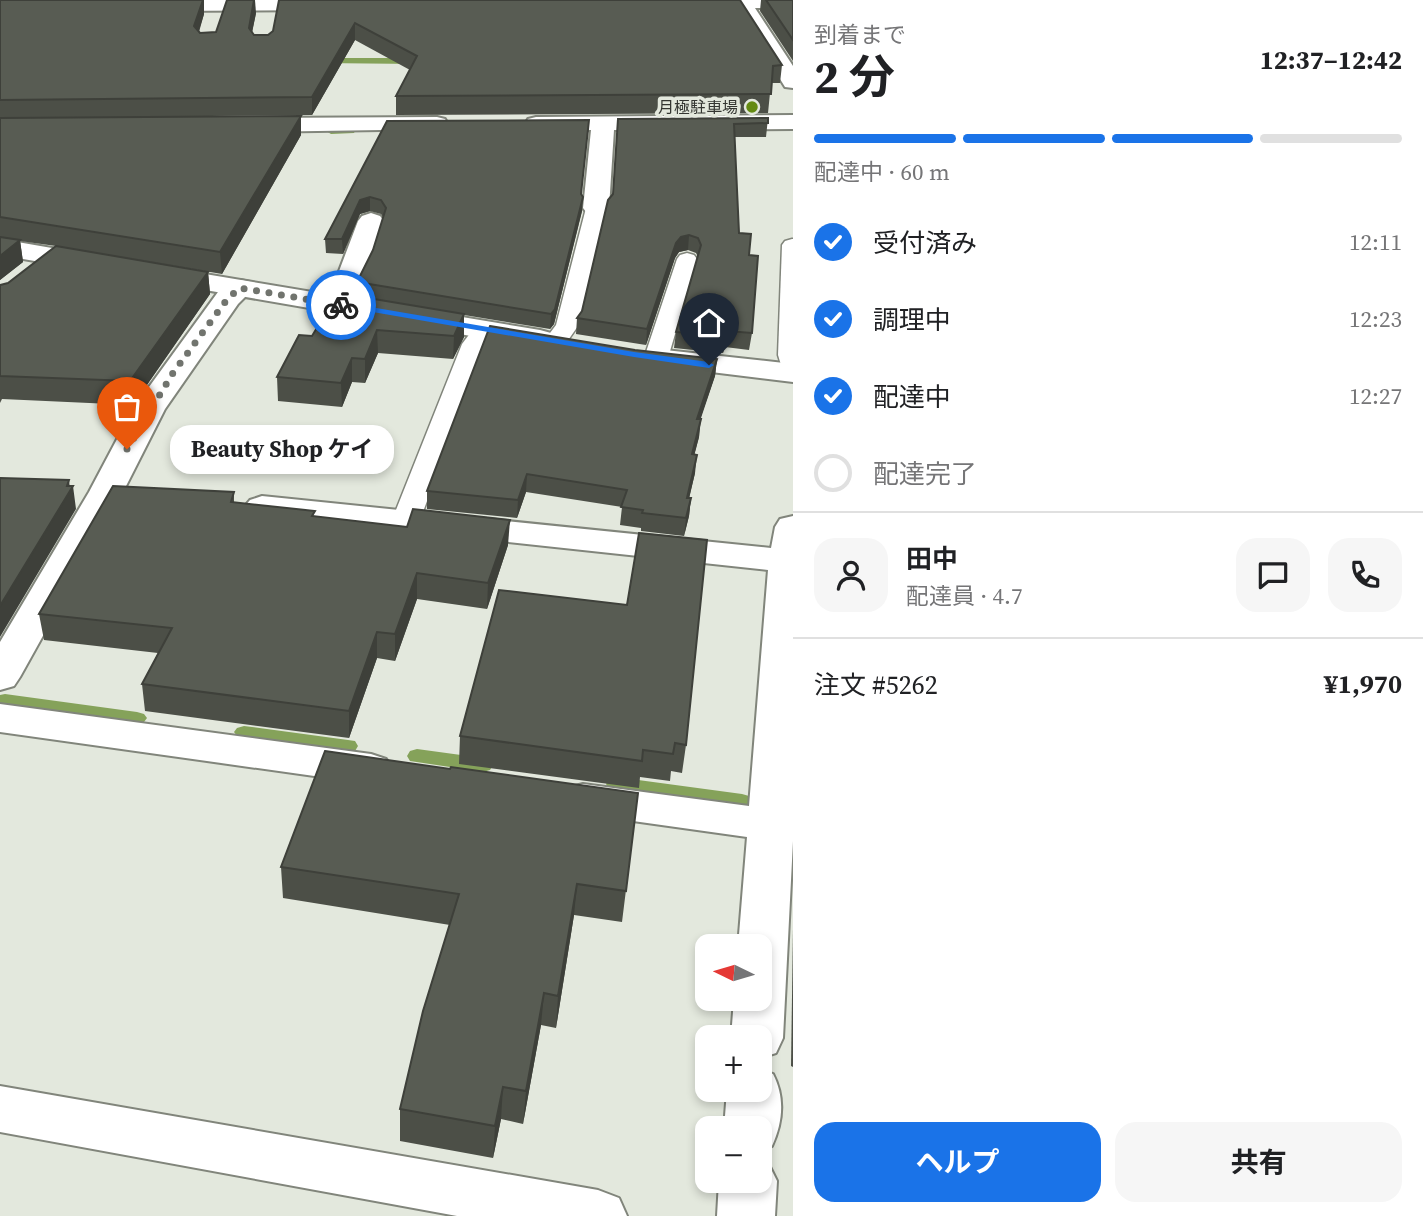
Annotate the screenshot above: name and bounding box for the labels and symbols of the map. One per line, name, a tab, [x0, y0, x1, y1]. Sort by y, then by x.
place label: 月極駐車場	[658, 96, 738, 118]
marker: 月極駐車場	[744, 99, 760, 115]
courier	[306, 270, 376, 340]
pin	[679, 293, 739, 365]
pin	[97, 377, 157, 449]
callout: Beauty Shop ケイ	[169, 424, 393, 474]
north arrow	[695, 934, 772, 1012]

